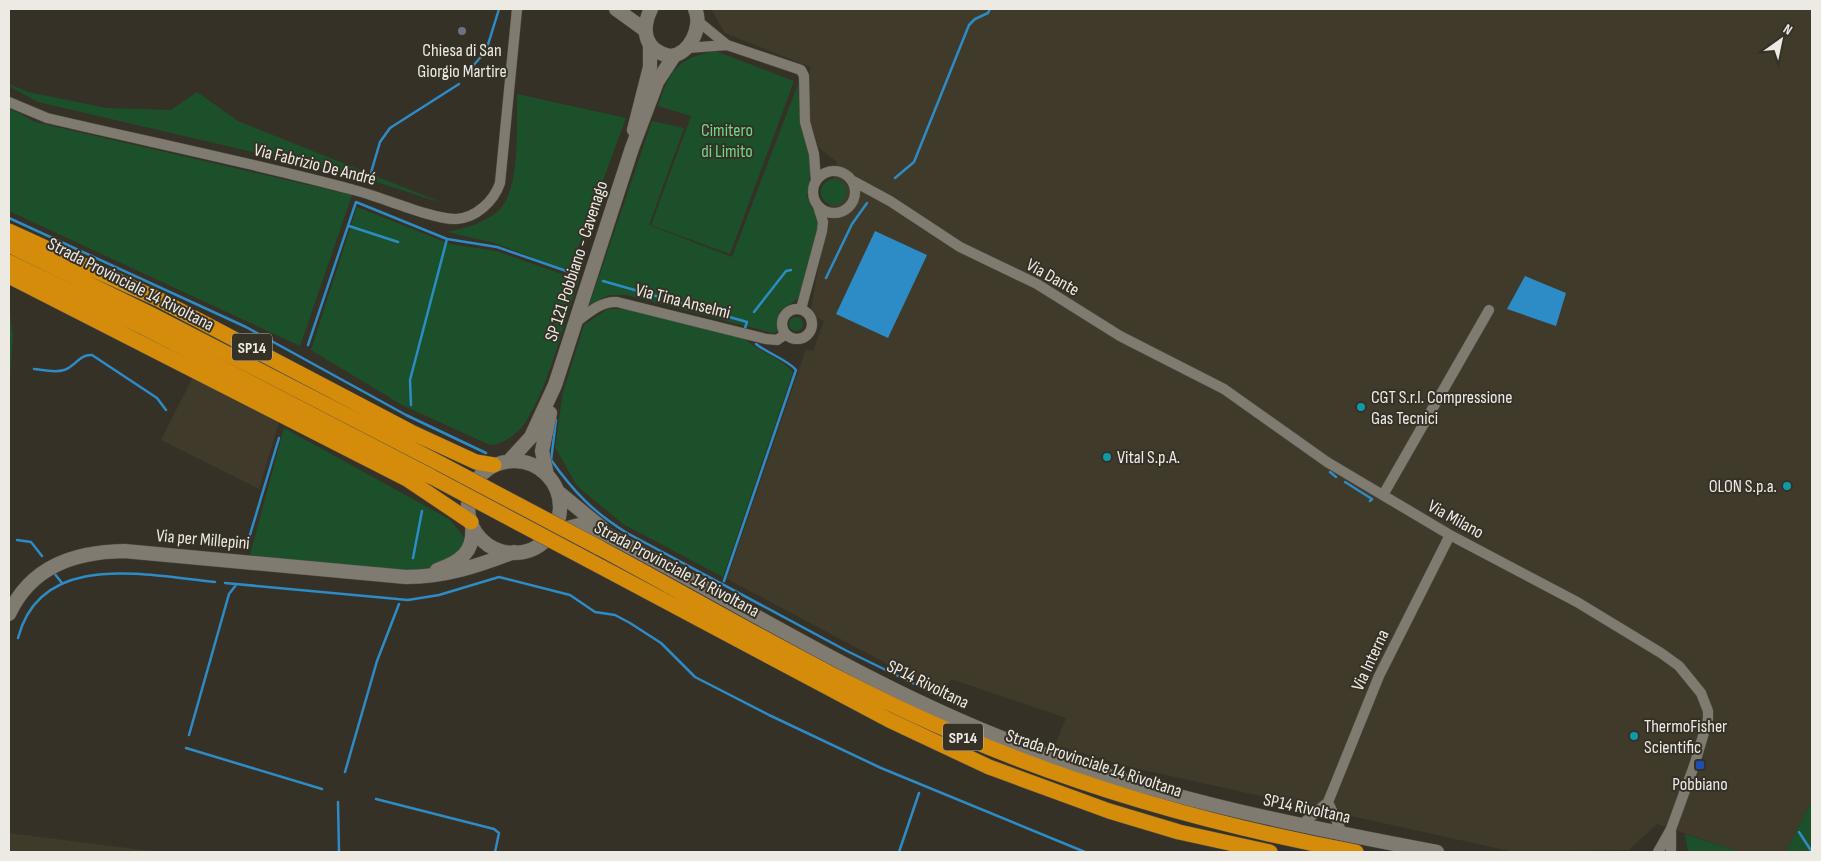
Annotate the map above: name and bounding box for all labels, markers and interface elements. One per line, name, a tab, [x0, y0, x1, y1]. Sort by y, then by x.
north arrow	[1756, 15, 1806, 65]
text: N	[1780, 20, 1796, 39]
marker: Chiesa di San Giorgio Martire	[456, 25, 468, 37]
place label: Chiesa di San Giorgio Martire	[417, 40, 507, 82]
park label: Cimitero di Limito	[701, 120, 753, 162]
street label: Via Fabrizio De André	[252, 139, 378, 190]
street label: SP 121 Pobbiano - Cavenago	[541, 178, 612, 344]
street label: Strada Provinciale 14 Rivoltana	[44, 233, 218, 336]
street label: Via Dante	[1023, 254, 1083, 301]
street label: Via Tina Anselmi	[633, 280, 733, 323]
road number: SP14	[232, 334, 272, 361]
place label: CGT S.r.l. Compressione Gas Tecnici	[1371, 387, 1513, 429]
marker: CGT S.r.l. Compressione Gas Tecnici	[1355, 401, 1367, 413]
place label: Vital S.p.A.	[1117, 447, 1180, 468]
marker: Vital S.p.A.	[1101, 451, 1113, 463]
place label: OLON S.p.a.	[1709, 476, 1777, 497]
marker: OLON S.p.a.	[1781, 480, 1793, 492]
street label: Via Milano	[1424, 496, 1487, 543]
street label: Strada Provinciale 14 Rivoltana	[591, 517, 763, 622]
street label: Via per Millepini	[155, 525, 251, 554]
street label: Via Interna	[1347, 626, 1394, 694]
street label: SP14 Rivoltana	[883, 656, 972, 713]
place label: ThermoFisher Scientific	[1644, 716, 1727, 758]
road number: SP14	[943, 724, 983, 750]
street label: Strada Provinciale 14 Rivoltana	[1003, 725, 1185, 802]
marker: ThermoFisher Scientific	[1628, 730, 1640, 742]
marker: Pobbiano	[1694, 759, 1706, 771]
place label: Pobbiano	[1672, 774, 1728, 795]
street label: SP14 Rivoltana	[1261, 789, 1353, 828]

